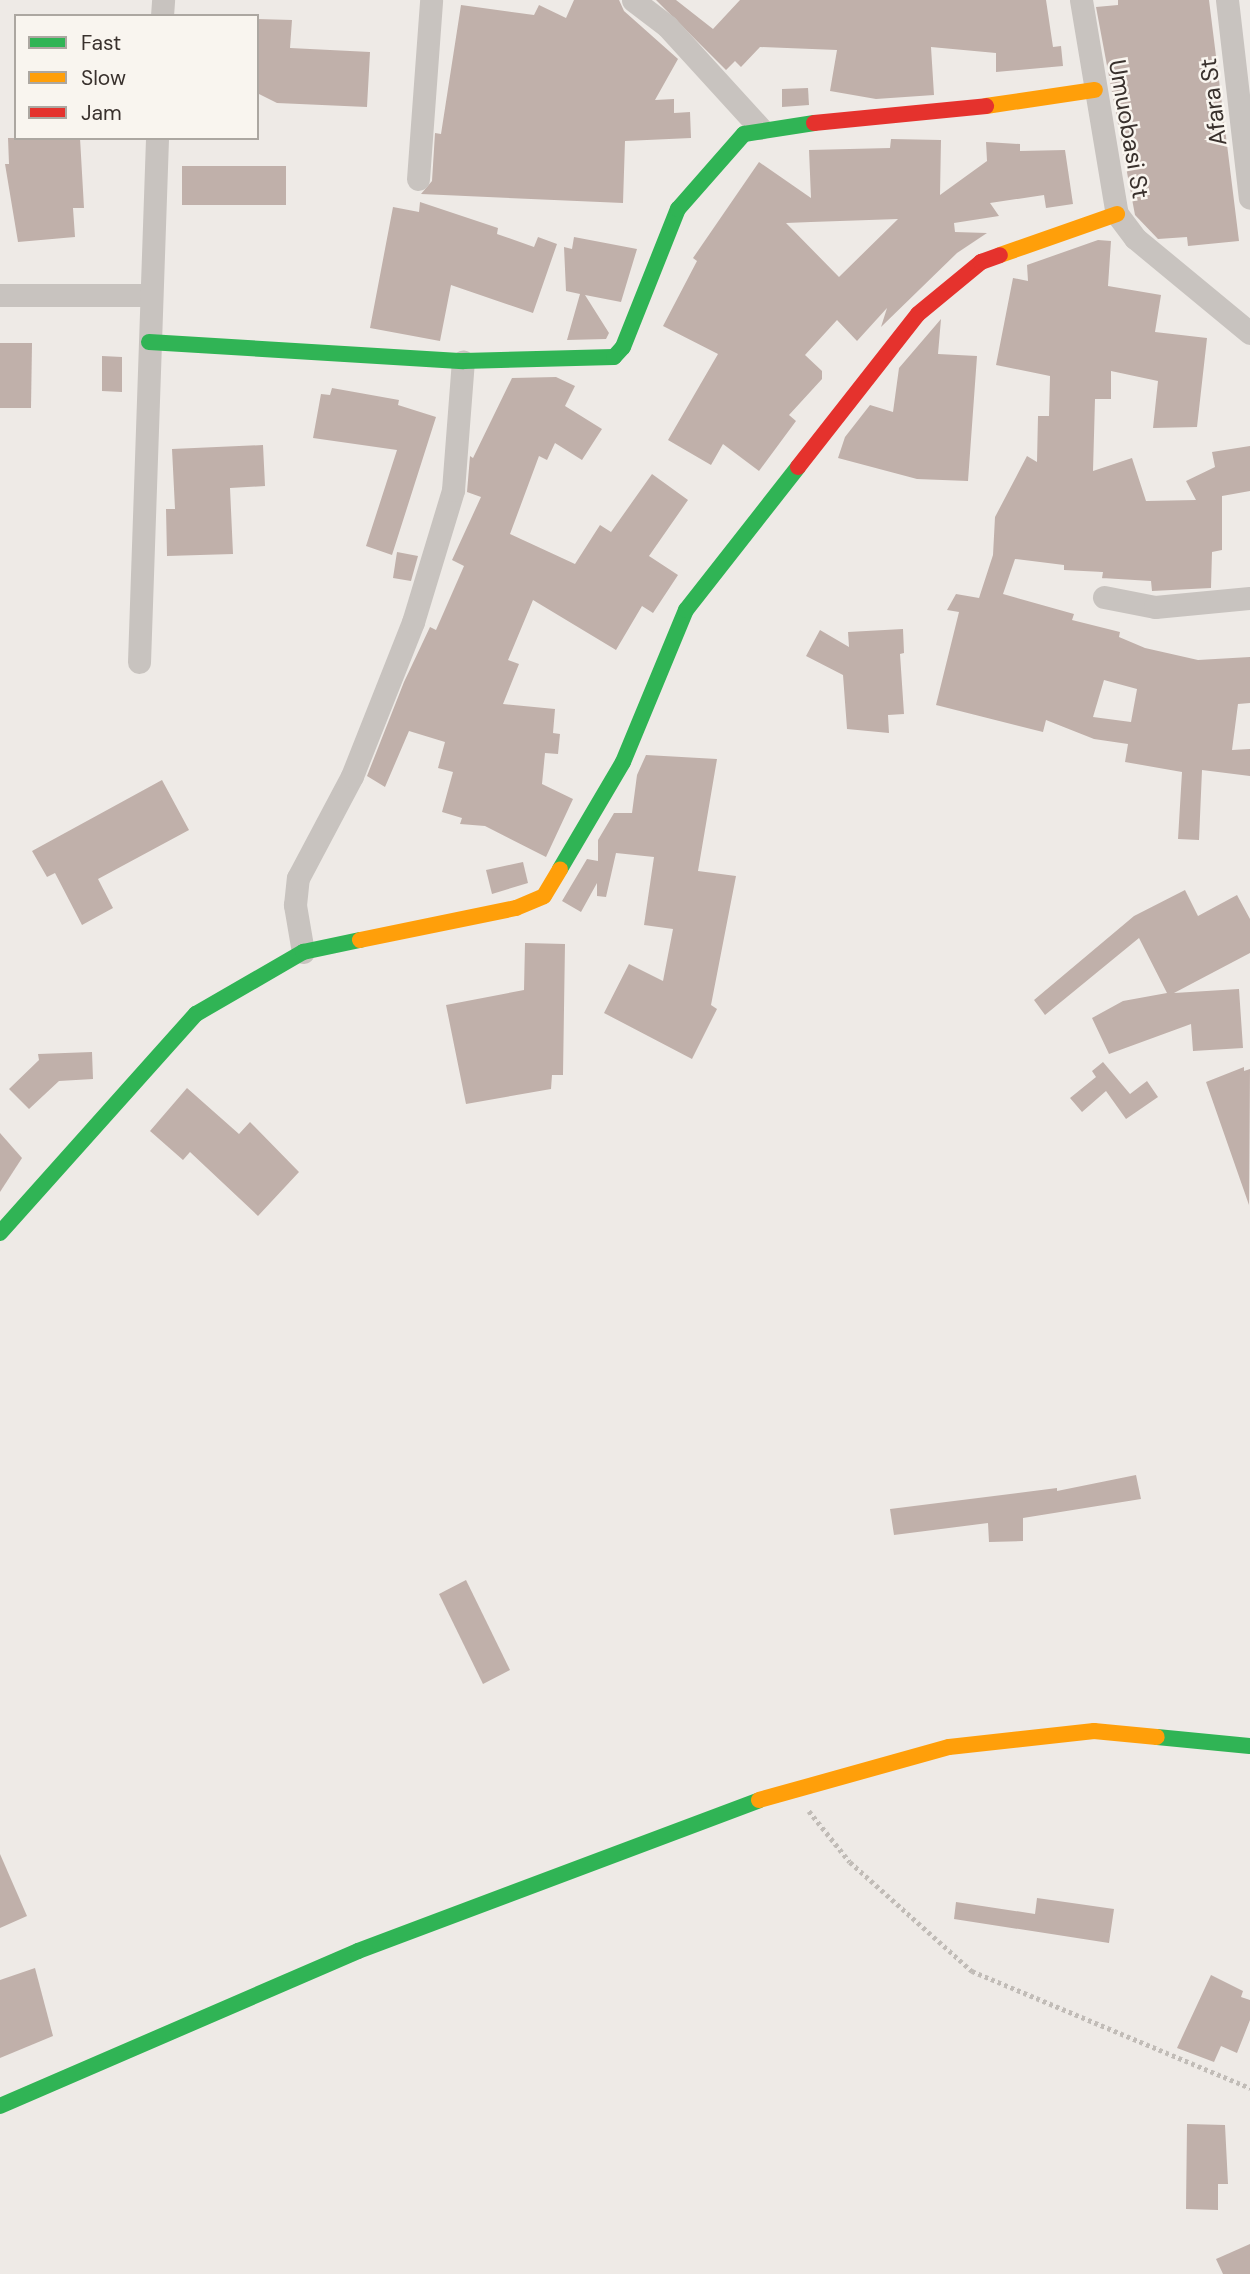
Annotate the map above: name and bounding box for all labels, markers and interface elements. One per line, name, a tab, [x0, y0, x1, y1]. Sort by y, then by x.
legend	[14, 14, 259, 140]
text: Fast	[81, 29, 121, 57]
street label: Umuobasi St	[1103, 57, 1155, 201]
street label: Afara St	[1193, 57, 1233, 147]
text: Slow	[81, 64, 126, 92]
text: Jam	[81, 99, 122, 127]

